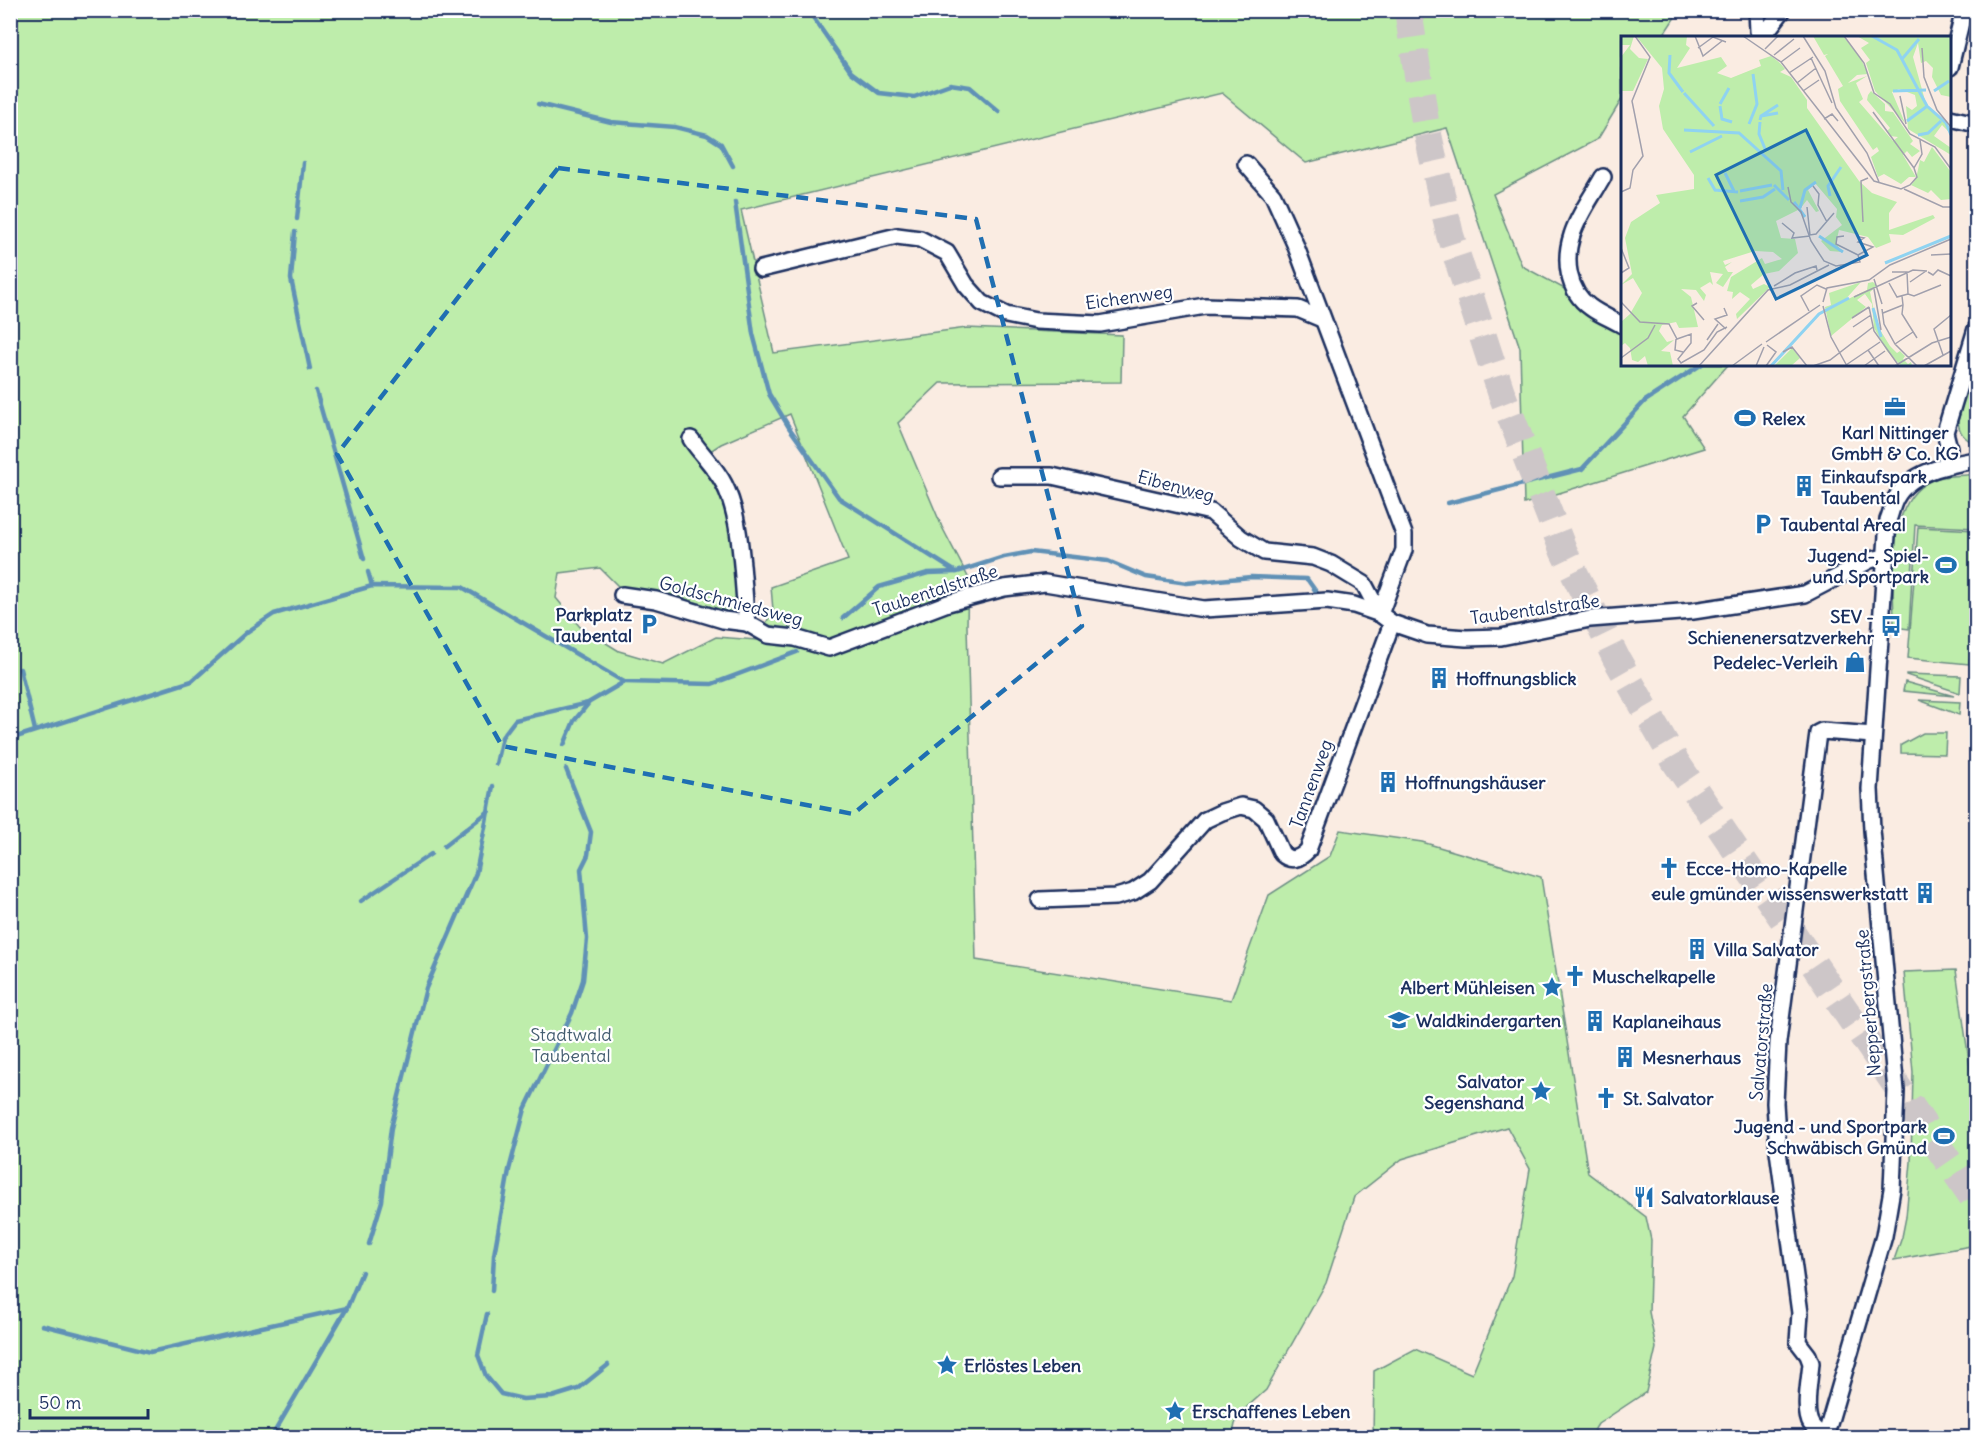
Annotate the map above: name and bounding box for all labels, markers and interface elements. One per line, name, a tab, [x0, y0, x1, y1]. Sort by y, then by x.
inset map	[1621, 36, 1951, 366]
street label: Eichenweg	[1084, 279, 1174, 315]
office icon: Karl Nittinger GmbH & Co. KG	[1883, 395, 1907, 419]
sports icon: Relex	[1733, 406, 1757, 430]
place label: Relex	[1762, 407, 1806, 430]
place label: Karl Nittinger GmbH & Co. KG	[1831, 421, 1959, 465]
street label: Eibenweg	[1135, 465, 1217, 507]
place label: Einkaufspark Taubental	[1821, 465, 1927, 509]
building icon: Einkaufspark Taubental	[1792, 474, 1816, 498]
parking icon: Taubental Areal	[1751, 512, 1775, 536]
place label: Taubental Areal	[1780, 513, 1906, 536]
place label: Jugend-, Spiel- und Sportpark	[1807, 544, 1929, 588]
sports icon: Jugend-, Spiel- und Sportpark	[1934, 553, 1958, 577]
street label: Taubentalstraße	[869, 559, 1001, 621]
street label: Goldschmiedsweg	[657, 571, 805, 631]
street label: Taubentalstraße	[1469, 589, 1601, 629]
place label: Parkplatz Taubental	[553, 603, 632, 647]
place label: SEV - Schienenersatzverkehr	[1688, 605, 1875, 649]
parking icon: Parkplatz Taubental	[637, 612, 661, 636]
bus stop icon: SEV - Schienenersatzverkehr	[1879, 614, 1903, 638]
shop icon: Pedelec-Verleih	[1843, 650, 1867, 674]
place label: Pedelec-Verleih	[1713, 651, 1839, 674]
building icon: Hoffnungsblick	[1427, 666, 1451, 690]
place label: Hoffnungsblick	[1456, 667, 1577, 690]
street label: Tannenweg	[1284, 736, 1338, 832]
building icon: Hoffnungshäuser	[1376, 770, 1400, 794]
place label: Hoffnungshäuser	[1405, 771, 1546, 794]
church icon: Ecce-Homo-Kapelle	[1657, 856, 1681, 880]
place label: Ecce-Homo-Kapelle	[1686, 857, 1847, 880]
building icon: eule gmünder wissenswerkstatt	[1913, 881, 1937, 905]
place label: eule gmünder wissenswerkstatt	[1651, 882, 1909, 905]
street label: Nepperbergstraße	[1850, 928, 1886, 1078]
building icon: Villa Salvator	[1685, 937, 1709, 961]
place label: Villa Salvator	[1714, 938, 1819, 961]
church icon: Muschelkapelle	[1563, 964, 1587, 988]
place label: Muschelkapelle	[1592, 965, 1716, 988]
place icon: Albert Mühleisen	[1540, 975, 1564, 999]
place label: Albert Mühleisen	[1401, 976, 1536, 999]
street label: Salvatorstraße	[1744, 982, 1778, 1102]
school or university icon: Waldkindergarten	[1387, 1008, 1411, 1032]
place label: Waldkindergarten	[1416, 1009, 1562, 1032]
building icon: Kaplaneihaus	[1583, 1009, 1607, 1033]
place label: Kaplaneihaus	[1612, 1010, 1721, 1033]
park label: Stadtwald Taubental	[530, 1023, 612, 1067]
building icon: Mesnerhaus	[1613, 1045, 1637, 1069]
place label: Mesnerhaus	[1642, 1046, 1741, 1069]
place label: Salvator Segenshand	[1424, 1070, 1525, 1114]
place icon: Salvator Segenshand	[1529, 1079, 1553, 1103]
church icon: St. Salvator	[1594, 1086, 1618, 1110]
place label: St. Salvator	[1623, 1087, 1714, 1110]
place label: Jugend - und Sportpark Schwäbisch Gmünd	[1734, 1115, 1927, 1159]
sports icon: Jugend - und Sportpark Schwäbisch Gmünd	[1932, 1124, 1956, 1148]
restaurant icon: Salvatorklause	[1632, 1185, 1656, 1209]
place label: Salvatorklause	[1661, 1186, 1780, 1209]
place icon: Erlöstes Leben	[935, 1353, 959, 1377]
place label: Erlöstes Leben	[964, 1354, 1082, 1377]
scale bar	[30, 1382, 148, 1420]
text: 50 m	[39, 1391, 81, 1414]
place icon: Erschaffenes Leben	[1163, 1399, 1187, 1423]
place label: Erschaffenes Leben	[1192, 1400, 1351, 1423]

